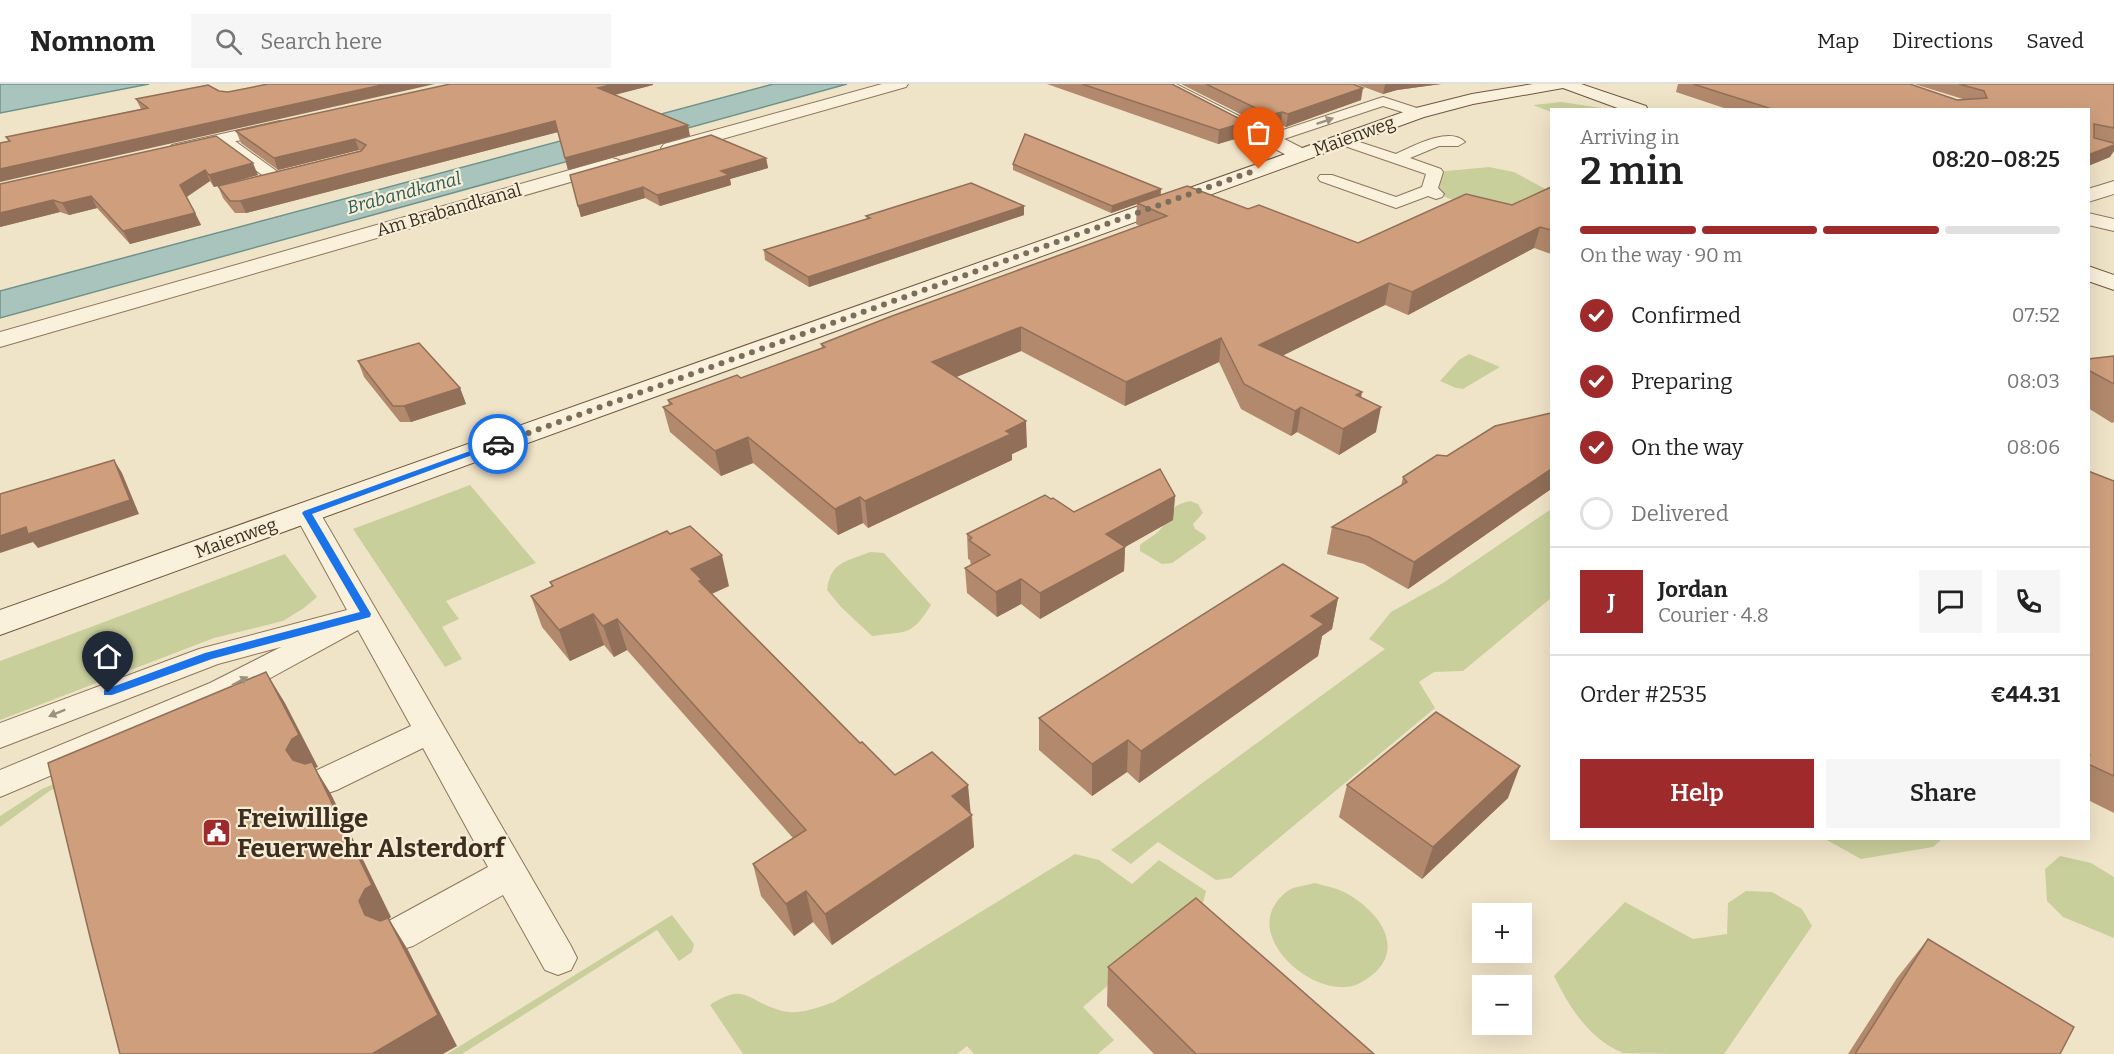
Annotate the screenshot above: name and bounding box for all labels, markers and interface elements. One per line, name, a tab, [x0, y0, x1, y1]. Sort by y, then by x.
search box	[191, 14, 611, 68]
text: Nomnom	[30, 25, 155, 58]
icon: search	[212, 25, 245, 58]
text: Search here	[260, 28, 382, 55]
text: Map	[1817, 28, 1859, 54]
text: Directions	[1892, 28, 1993, 54]
text: Saved	[2026, 28, 2084, 54]
pin	[1233, 107, 1284, 169]
street label: Maienweg	[1310, 111, 1398, 161]
one-way arrow	[1316, 115, 1334, 125]
icon: bag	[1242, 116, 1275, 149]
text: Arriving in	[1580, 125, 1679, 149]
text: 08:20–08:25	[1932, 146, 2060, 173]
text: 2 min	[1580, 148, 1683, 194]
water label: Brabandkanal	[345, 167, 464, 219]
street label: Am Brabandkanal	[374, 179, 524, 241]
text: On the way · 90 m	[1580, 243, 1742, 267]
icon: check	[1580, 299, 1613, 332]
text: Confirmed	[1631, 302, 1741, 329]
text: 07:52	[2012, 303, 2060, 327]
icon: check	[1580, 365, 1613, 398]
text: Preparing	[1631, 368, 1733, 395]
text: 08:03	[2007, 369, 2060, 393]
courier	[468, 414, 528, 474]
icon: car	[482, 428, 515, 461]
icon: check	[1580, 431, 1613, 464]
text: On the way	[1631, 434, 1743, 461]
text: 08:06	[2006, 435, 2060, 459]
text: Delivered	[1631, 500, 1729, 527]
street label: Maienweg	[192, 513, 280, 563]
button: chat	[1919, 570, 1982, 633]
button: phone	[1997, 570, 2060, 633]
text: Jordan	[1658, 576, 1728, 603]
text: J	[1608, 588, 1615, 615]
text: Courier · 4.8	[1658, 603, 1769, 627]
pin	[82, 631, 133, 693]
icon: home	[91, 640, 124, 673]
one-way arrow	[232, 676, 249, 686]
text: Order #2535	[1580, 681, 1707, 708]
text: €44.31	[1990, 681, 2060, 708]
one-way arrow	[47, 708, 65, 718]
button: Help	[1580, 759, 1814, 828]
button: Share	[1826, 759, 2060, 828]
place label: Freiwillige Feuerwehr Alsterdorf	[237, 803, 507, 864]
public building icon: Freiwillige Feuerwehr Alsterdorf	[200, 817, 232, 849]
map controls	[1472, 903, 1532, 1035]
button: +	[1472, 903, 1532, 963]
button: −	[1472, 975, 1532, 1035]

